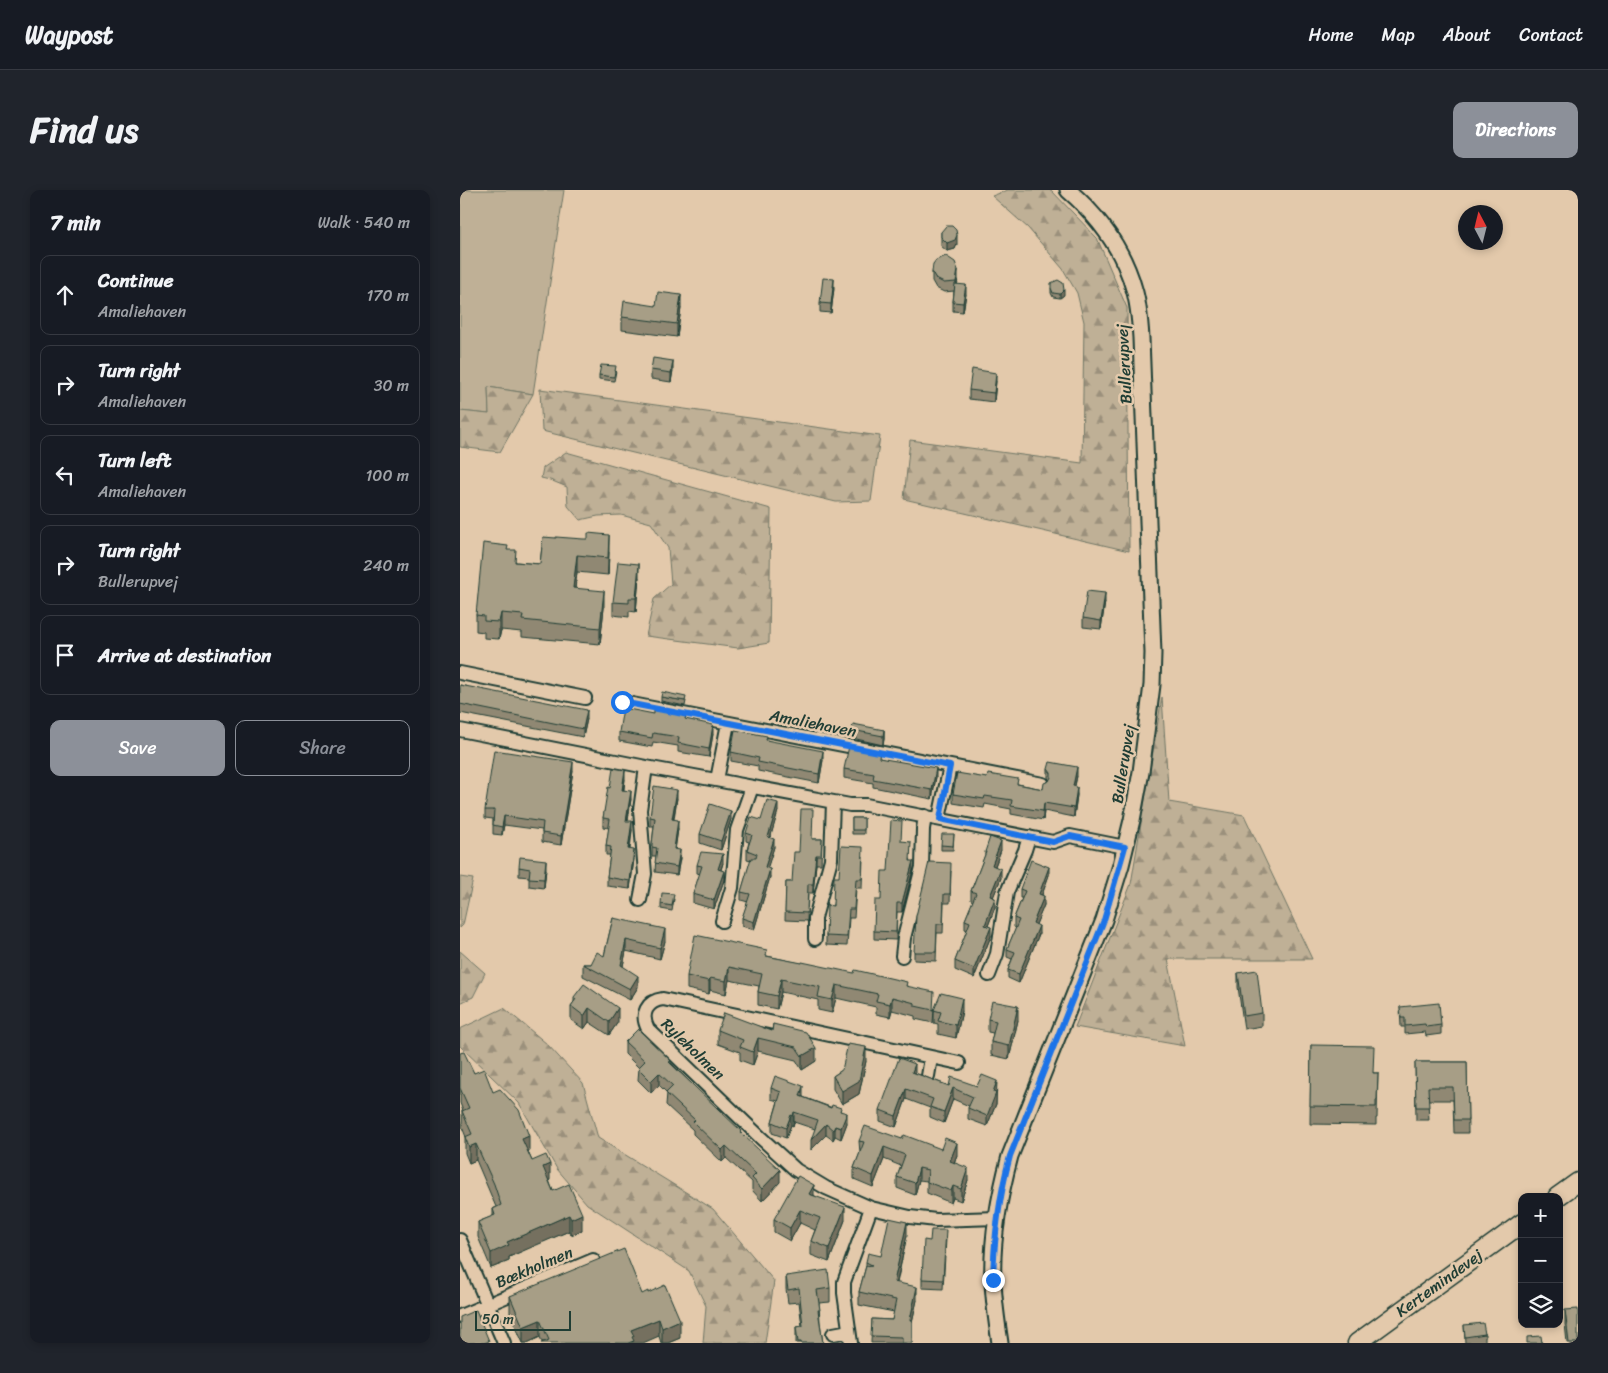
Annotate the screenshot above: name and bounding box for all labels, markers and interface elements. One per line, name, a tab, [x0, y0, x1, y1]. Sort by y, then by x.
text: Waypost	[25, 14, 113, 56]
text: Home	[1309, 19, 1354, 51]
text: Map	[1382, 19, 1415, 51]
text: About	[1443, 19, 1491, 51]
text: Contact	[1519, 19, 1583, 51]
text: Find us	[30, 99, 138, 161]
button: Directions	[1453, 102, 1578, 158]
text: 7 min	[50, 204, 101, 242]
north arrow	[1458, 205, 1503, 250]
text: Walk · 540 m	[318, 208, 410, 237]
text: Continue	[98, 264, 174, 297]
icon: ahead	[51, 281, 79, 309]
text: 170 m	[366, 281, 409, 310]
text: Amaliehaven	[98, 297, 186, 326]
street label: Bullerupvej	[1107, 322, 1141, 405]
text: Turn right	[98, 354, 180, 387]
icon: right	[51, 371, 79, 399]
text: 30 m	[374, 371, 409, 400]
text: Amaliehaven	[98, 387, 186, 416]
text: Turn left	[98, 444, 171, 477]
icon: left	[51, 461, 79, 489]
text: 100 m	[365, 461, 409, 490]
text: Amaliehaven	[98, 477, 186, 506]
text: Turn right	[98, 534, 180, 567]
icon: right	[51, 551, 79, 579]
text: 240 m	[363, 551, 409, 580]
text: Bullerupvej	[98, 567, 178, 596]
text: Arrive at destination	[98, 639, 271, 672]
icon: arrive	[51, 641, 79, 669]
route start	[611, 691, 634, 714]
street label: Amaliehaven	[766, 700, 859, 746]
button: Save	[50, 720, 225, 776]
button: Share	[235, 720, 410, 776]
street label: Bullerupvej	[1102, 721, 1144, 806]
street label: Ryleholmen	[654, 1011, 732, 1088]
map controls	[1518, 1193, 1563, 1328]
button: +	[1518, 1193, 1563, 1238]
street label: Bækholmen	[491, 1238, 578, 1296]
button: −	[1518, 1238, 1563, 1283]
street label: Kertemindevej	[1389, 1241, 1490, 1325]
route end	[982, 1269, 1005, 1292]
button: layers	[1518, 1283, 1563, 1328]
text: 50 m	[482, 1307, 514, 1332]
scale bar	[475, 1308, 571, 1331]

